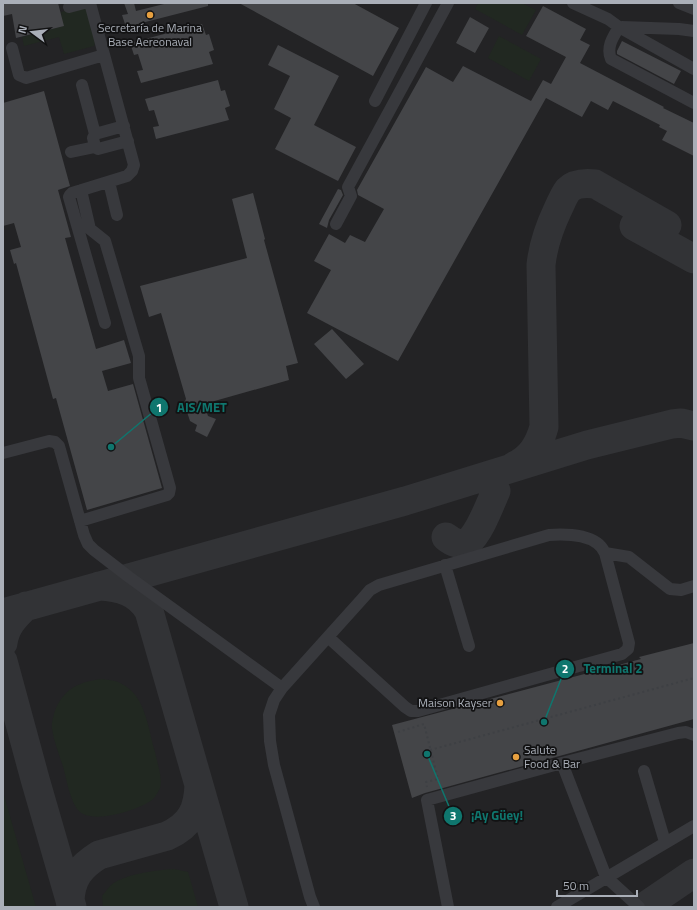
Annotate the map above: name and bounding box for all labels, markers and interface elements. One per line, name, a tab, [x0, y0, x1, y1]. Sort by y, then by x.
marker: Secretaría de Marina Base Aereonaval	[145, 10, 155, 20]
north arrow	[12, 12, 52, 52]
place label: Secretaría de Marina Base Aereonaval	[98, 18, 202, 51]
text: N	[14, 24, 31, 35]
callout: AIS/MET	[149, 395, 235, 420]
text: AIS/MET	[177, 397, 227, 417]
text: 1	[156, 398, 162, 417]
callout: Terminal 2	[555, 656, 650, 681]
text: Terminal 2	[583, 658, 643, 678]
text: 2	[562, 659, 568, 678]
place label: Maison Kayser	[418, 693, 492, 712]
marker: Maison Kayser	[495, 698, 505, 708]
place label: Salute Food & Bar	[524, 740, 580, 773]
marker: Salute Food & Bar	[511, 752, 521, 762]
callout: ¡Ay Güey!	[443, 803, 531, 828]
text: ¡Ay Güey!	[471, 805, 523, 825]
text: 3	[450, 806, 456, 825]
scale bar	[557, 872, 637, 898]
text: 50 m	[563, 876, 589, 895]

